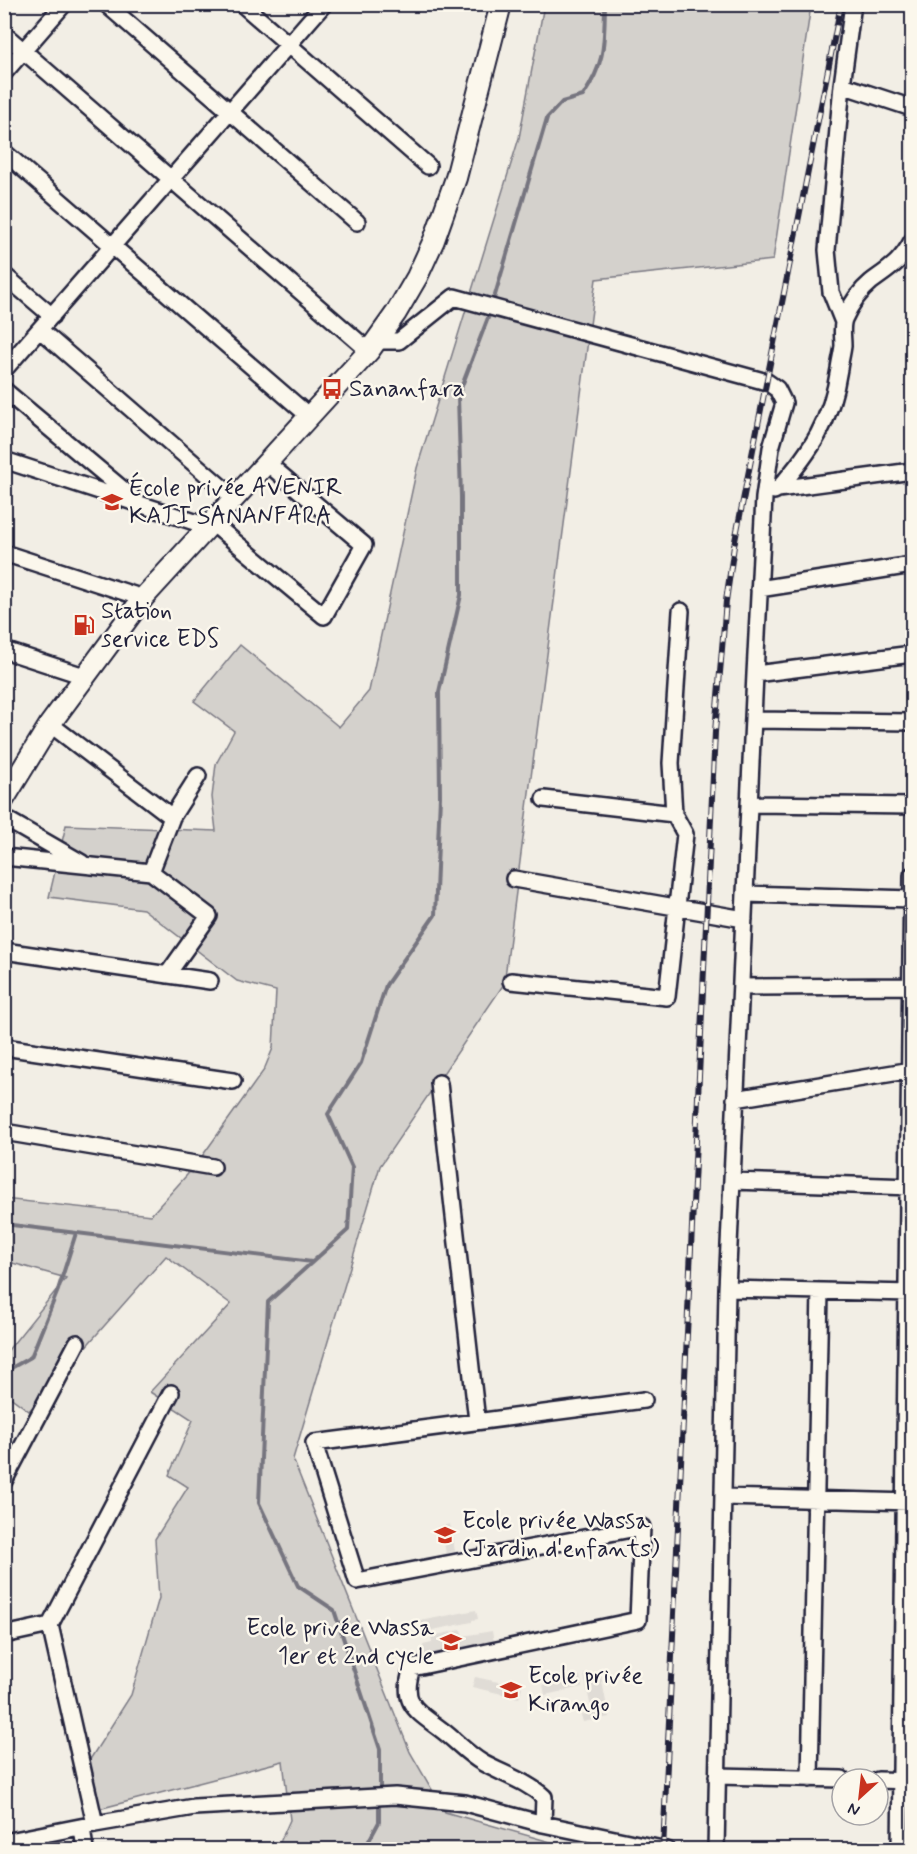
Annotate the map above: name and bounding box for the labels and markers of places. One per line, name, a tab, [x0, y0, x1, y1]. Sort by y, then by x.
place label: Sananfara	[349, 374, 465, 405]
bus stop icon: Sananfara	[320, 377, 344, 401]
place label: École privée AVENIR KATI SANANFARA	[129, 471, 343, 532]
school or university icon: École privée AVENIR KATI SANANFARA	[100, 490, 124, 514]
place label: Station service EDS	[101, 596, 219, 655]
fuel station icon: Station service EDS	[72, 613, 96, 637]
place label: Ecole privée Wassa (Jardin d'enfants)	[462, 1506, 660, 1565]
school or university icon: Ecole privée Wassa (Jardin d'enfants)	[433, 1523, 457, 1547]
place label: Ecole privée Wassa 1er et 2nd cycle	[246, 1613, 435, 1672]
school or university icon: Ecole privée Wassa 1er et 2nd cycle	[439, 1630, 463, 1654]
place label: Ecole privée Kirango	[528, 1661, 643, 1720]
school or university icon: Ecole privée Kirango	[499, 1678, 523, 1702]

